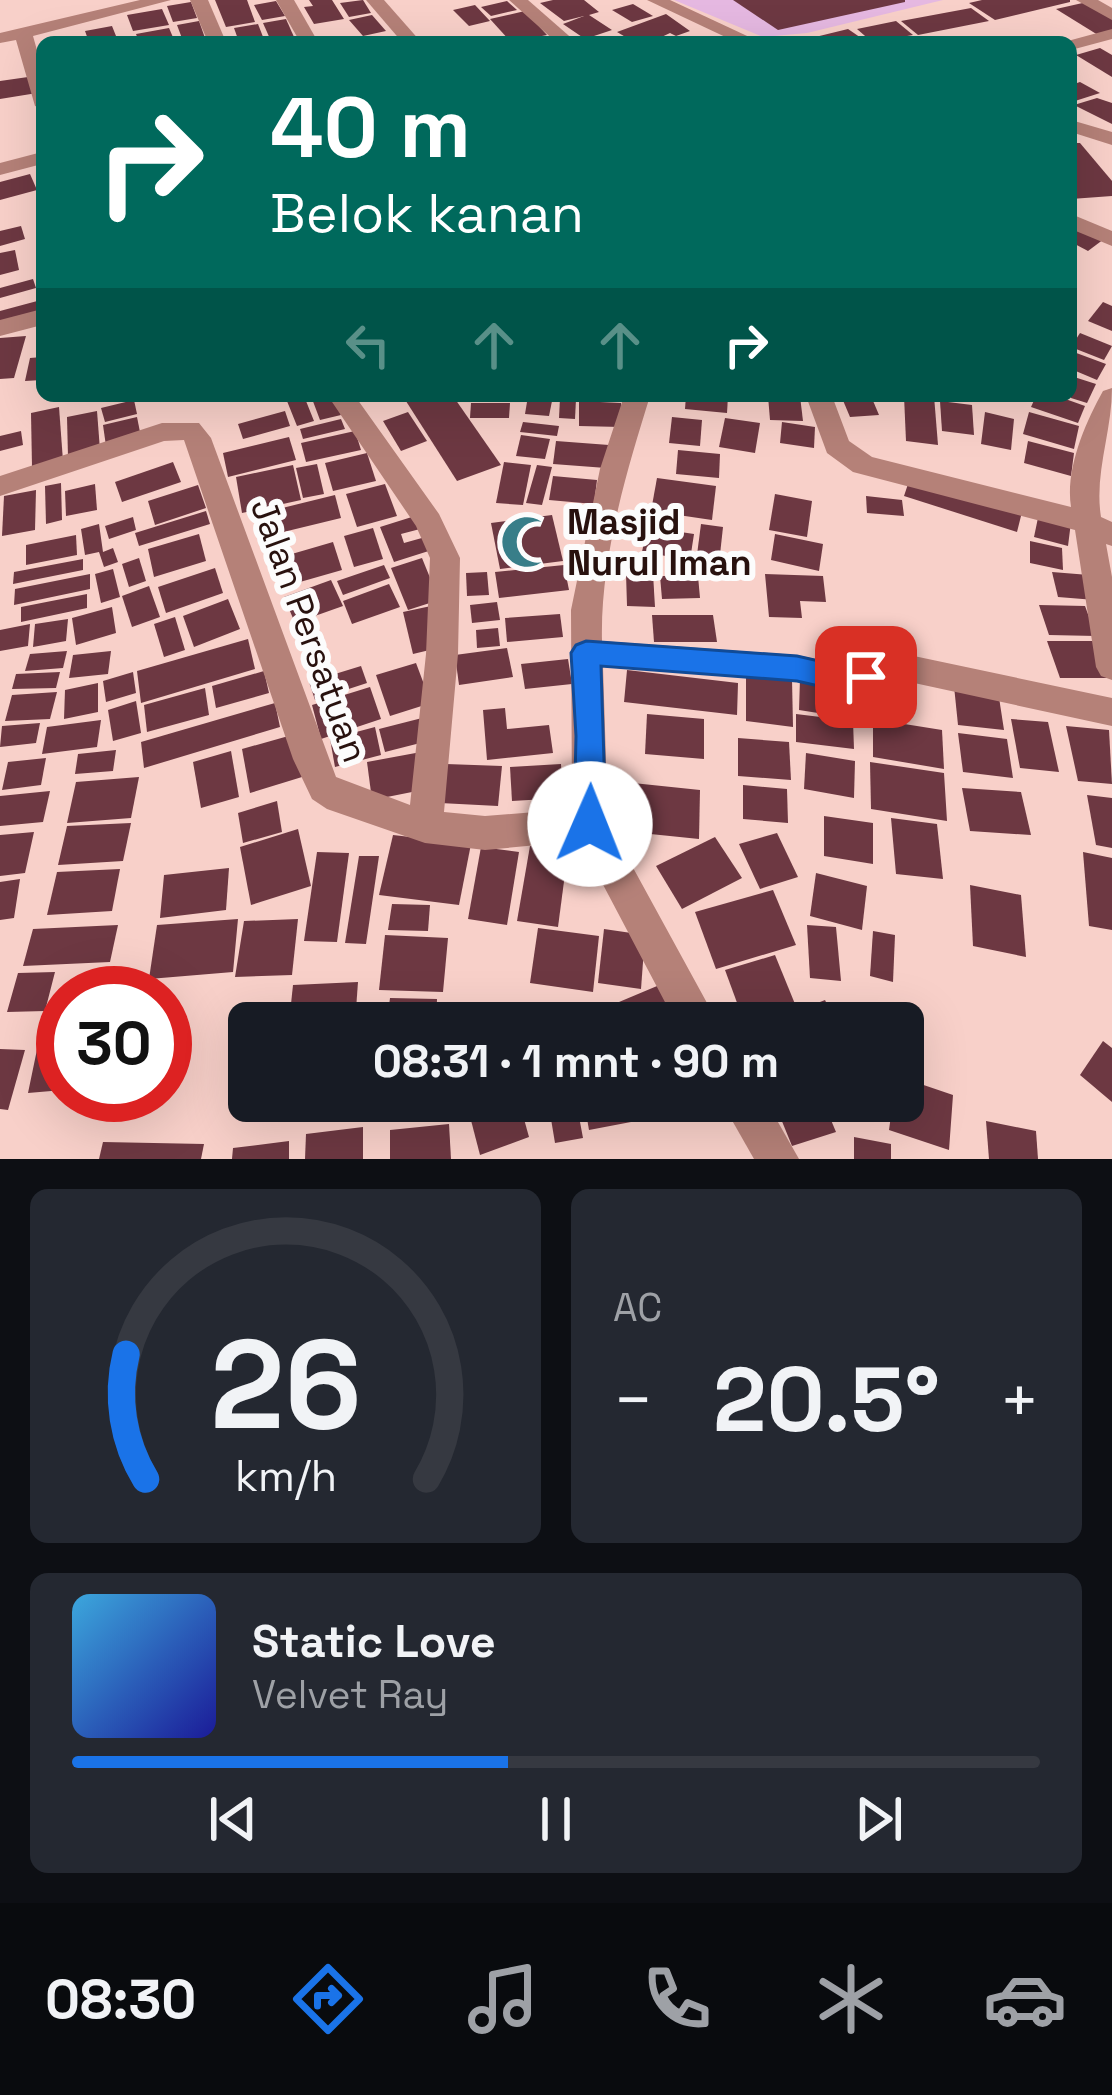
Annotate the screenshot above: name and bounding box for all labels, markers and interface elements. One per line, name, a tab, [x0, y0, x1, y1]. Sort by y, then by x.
text: 40 m	[270, 74, 471, 182]
icon: right	[72, 84, 228, 240]
text: Belok kanan	[270, 179, 584, 248]
icon: left	[335, 312, 401, 378]
icon: ahead	[461, 312, 527, 378]
icon: ahead	[587, 312, 653, 378]
icon: right	[713, 312, 779, 378]
street label: Jalan Persatuan	[240, 492, 378, 769]
place label: Masjid Nurul Iman	[567, 499, 752, 586]
mosque icon: Masjid Nurul Iman	[498, 513, 556, 571]
pin	[815, 626, 917, 728]
icon: arrive	[833, 644, 899, 710]
position arrow	[527, 761, 653, 887]
speed limit sign: 30	[36, 966, 192, 1122]
text: 08:31 · 1 mnt · 90 m	[373, 1033, 779, 1090]
text: AC	[613, 1283, 662, 1332]
text: 26	[210, 1305, 361, 1464]
text: 20.5°	[713, 1342, 940, 1457]
text: −	[613, 1358, 654, 1442]
text: +	[999, 1358, 1040, 1442]
text: km/h	[234, 1449, 337, 1504]
text: Static Love	[252, 1613, 496, 1670]
text: Velvet Ray	[252, 1670, 448, 1719]
icon: previous	[200, 1786, 266, 1852]
icon: pause	[523, 1786, 589, 1852]
icon: next	[846, 1786, 912, 1852]
icon: directions	[286, 1957, 370, 2041]
icon: music	[461, 1957, 545, 2041]
icon: phone	[635, 1957, 719, 2041]
icon: climate	[809, 1957, 893, 2041]
icon: car	[983, 1957, 1067, 2041]
text: 08:30	[45, 1965, 196, 2034]

